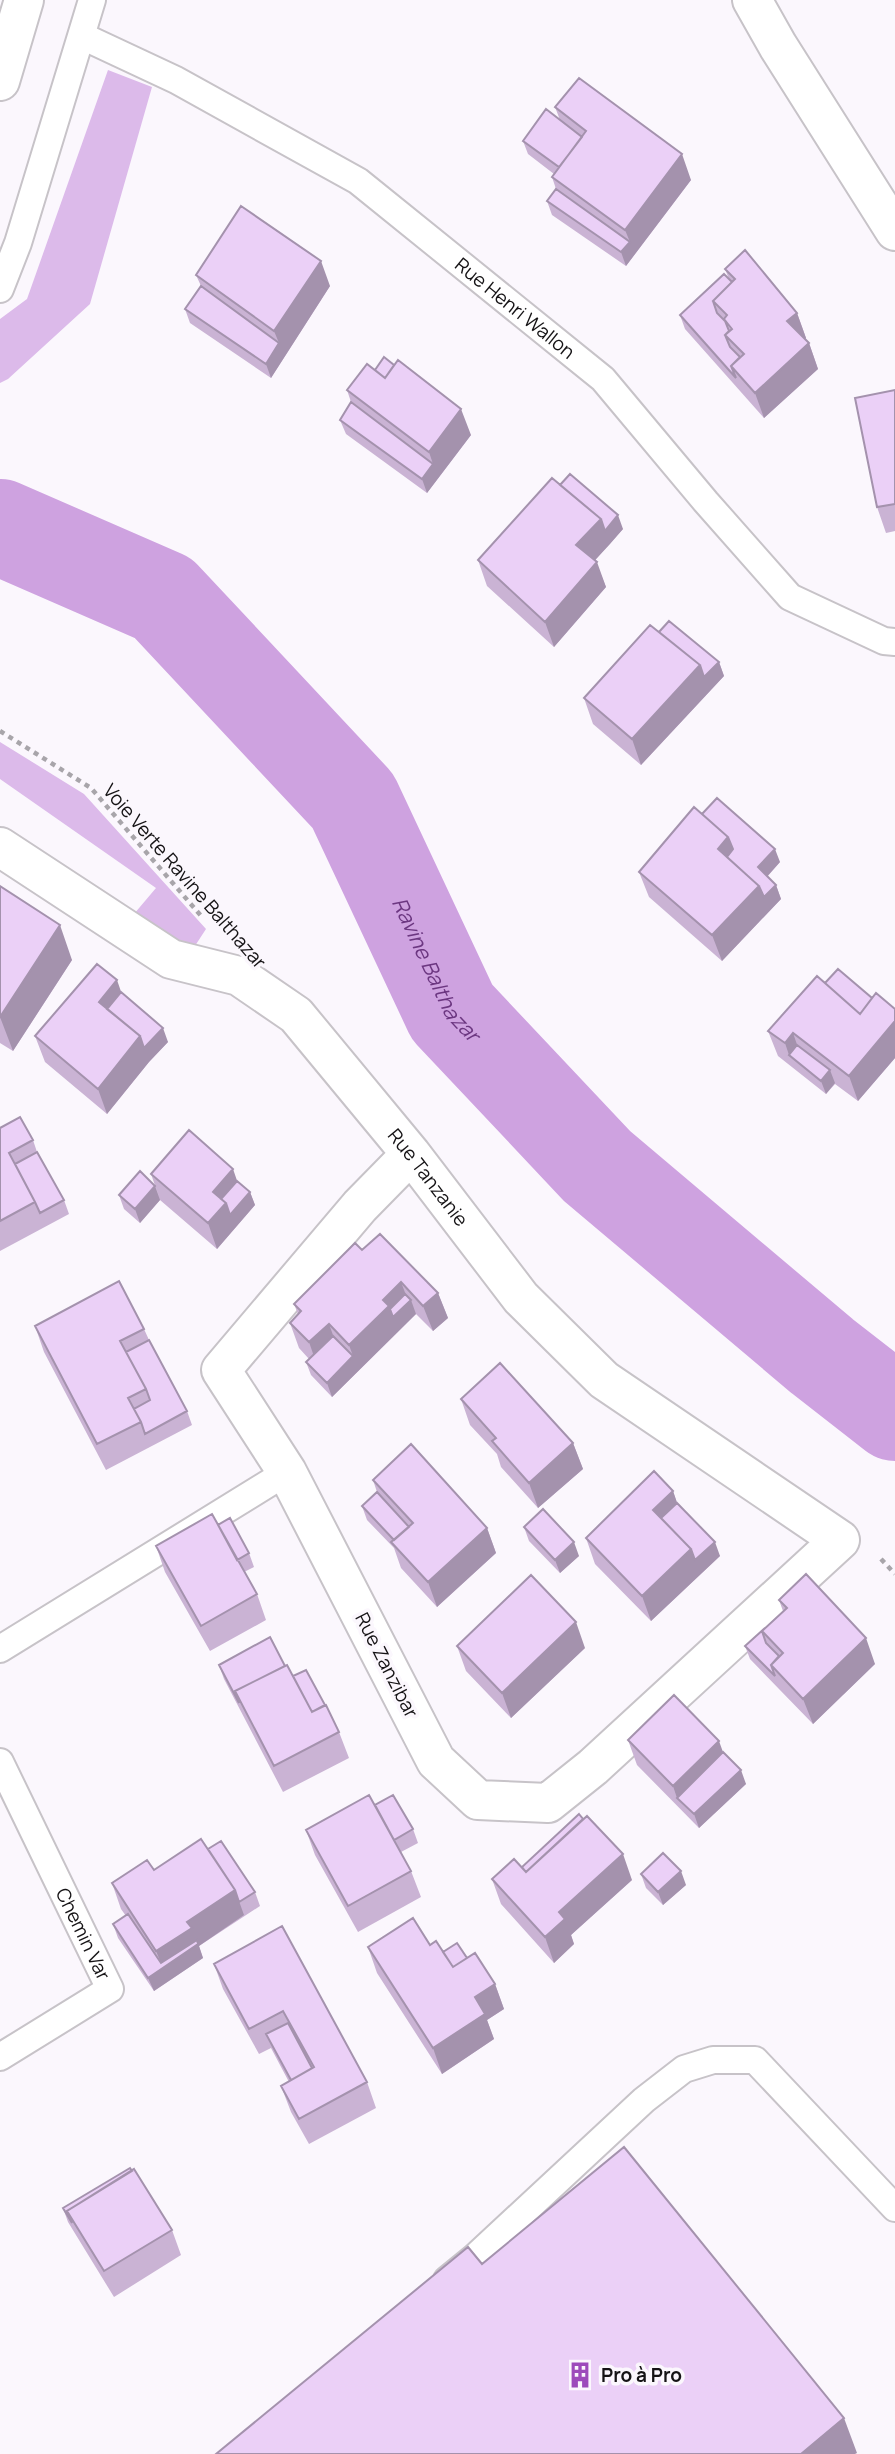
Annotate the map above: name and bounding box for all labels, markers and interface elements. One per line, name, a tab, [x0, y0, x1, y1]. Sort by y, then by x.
street label: Rue Henri Wallon	[450, 252, 581, 364]
street label: Voie Verte Ravine Balthazar	[98, 778, 273, 974]
water label: Ravine Balthazar	[386, 893, 488, 1049]
street label: Rue Tanzanie	[382, 1123, 474, 1231]
street label: Rue Zanzibar	[349, 1608, 425, 1722]
street label: Chemin Var	[50, 1883, 117, 1984]
building icon: Pro à Pro	[565, 2360, 595, 2390]
place label: Pro à Pro	[601, 2362, 682, 2388]

